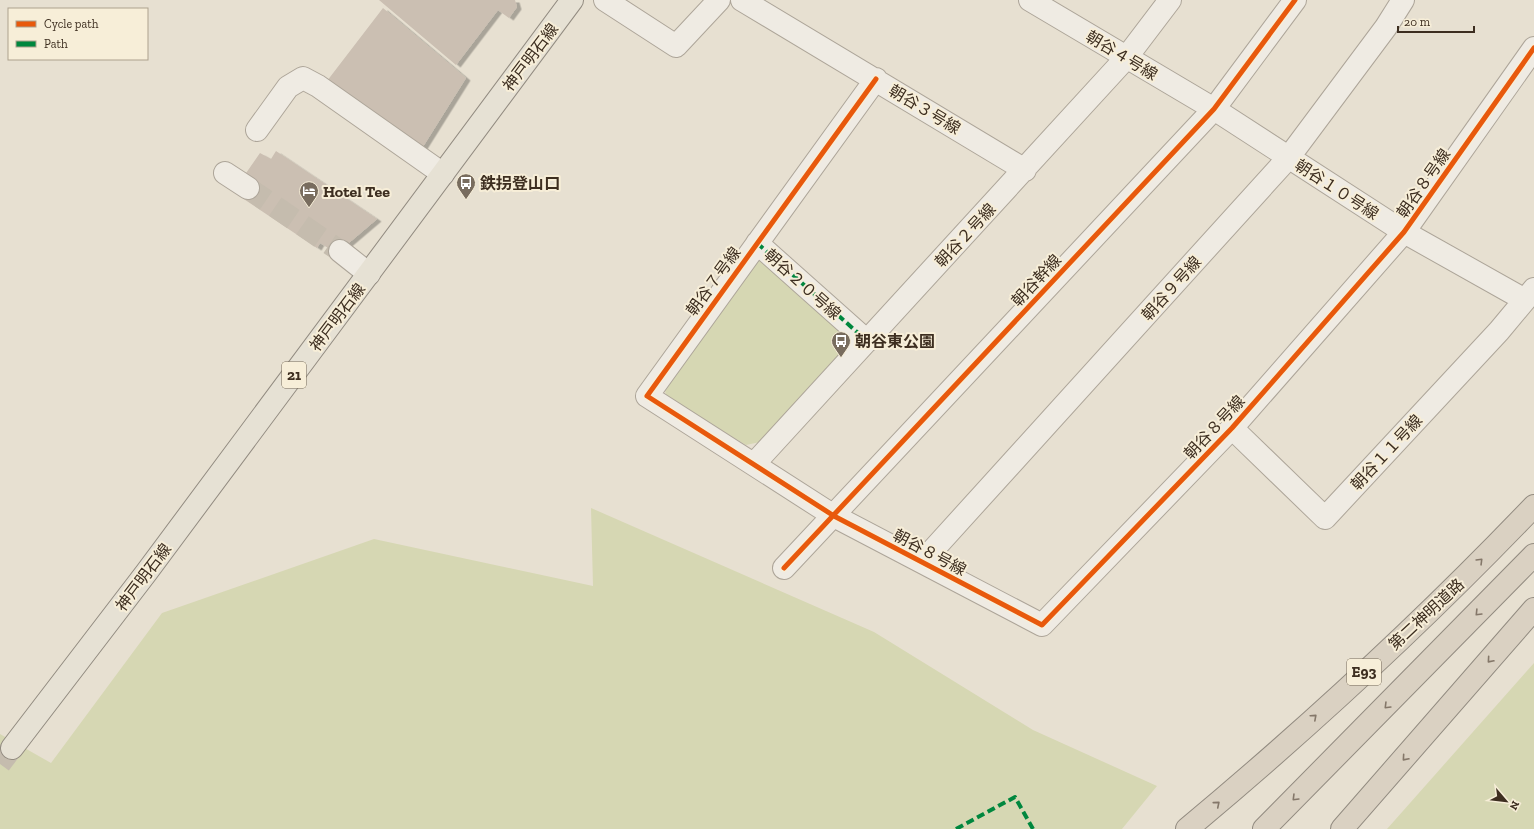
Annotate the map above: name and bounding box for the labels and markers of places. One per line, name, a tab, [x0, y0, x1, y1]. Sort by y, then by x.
bus stop icon: 鉄拐登山口	[455, 172, 477, 200]
place label: 鉄拐登山口	[480, 174, 560, 193]
hotel icon: Hotel Tee	[298, 180, 320, 208]
place label: Hotel Tee	[323, 182, 390, 201]
bus stop icon: 朝谷東公園	[830, 330, 852, 358]
place label: 朝谷東公園	[855, 332, 935, 351]

